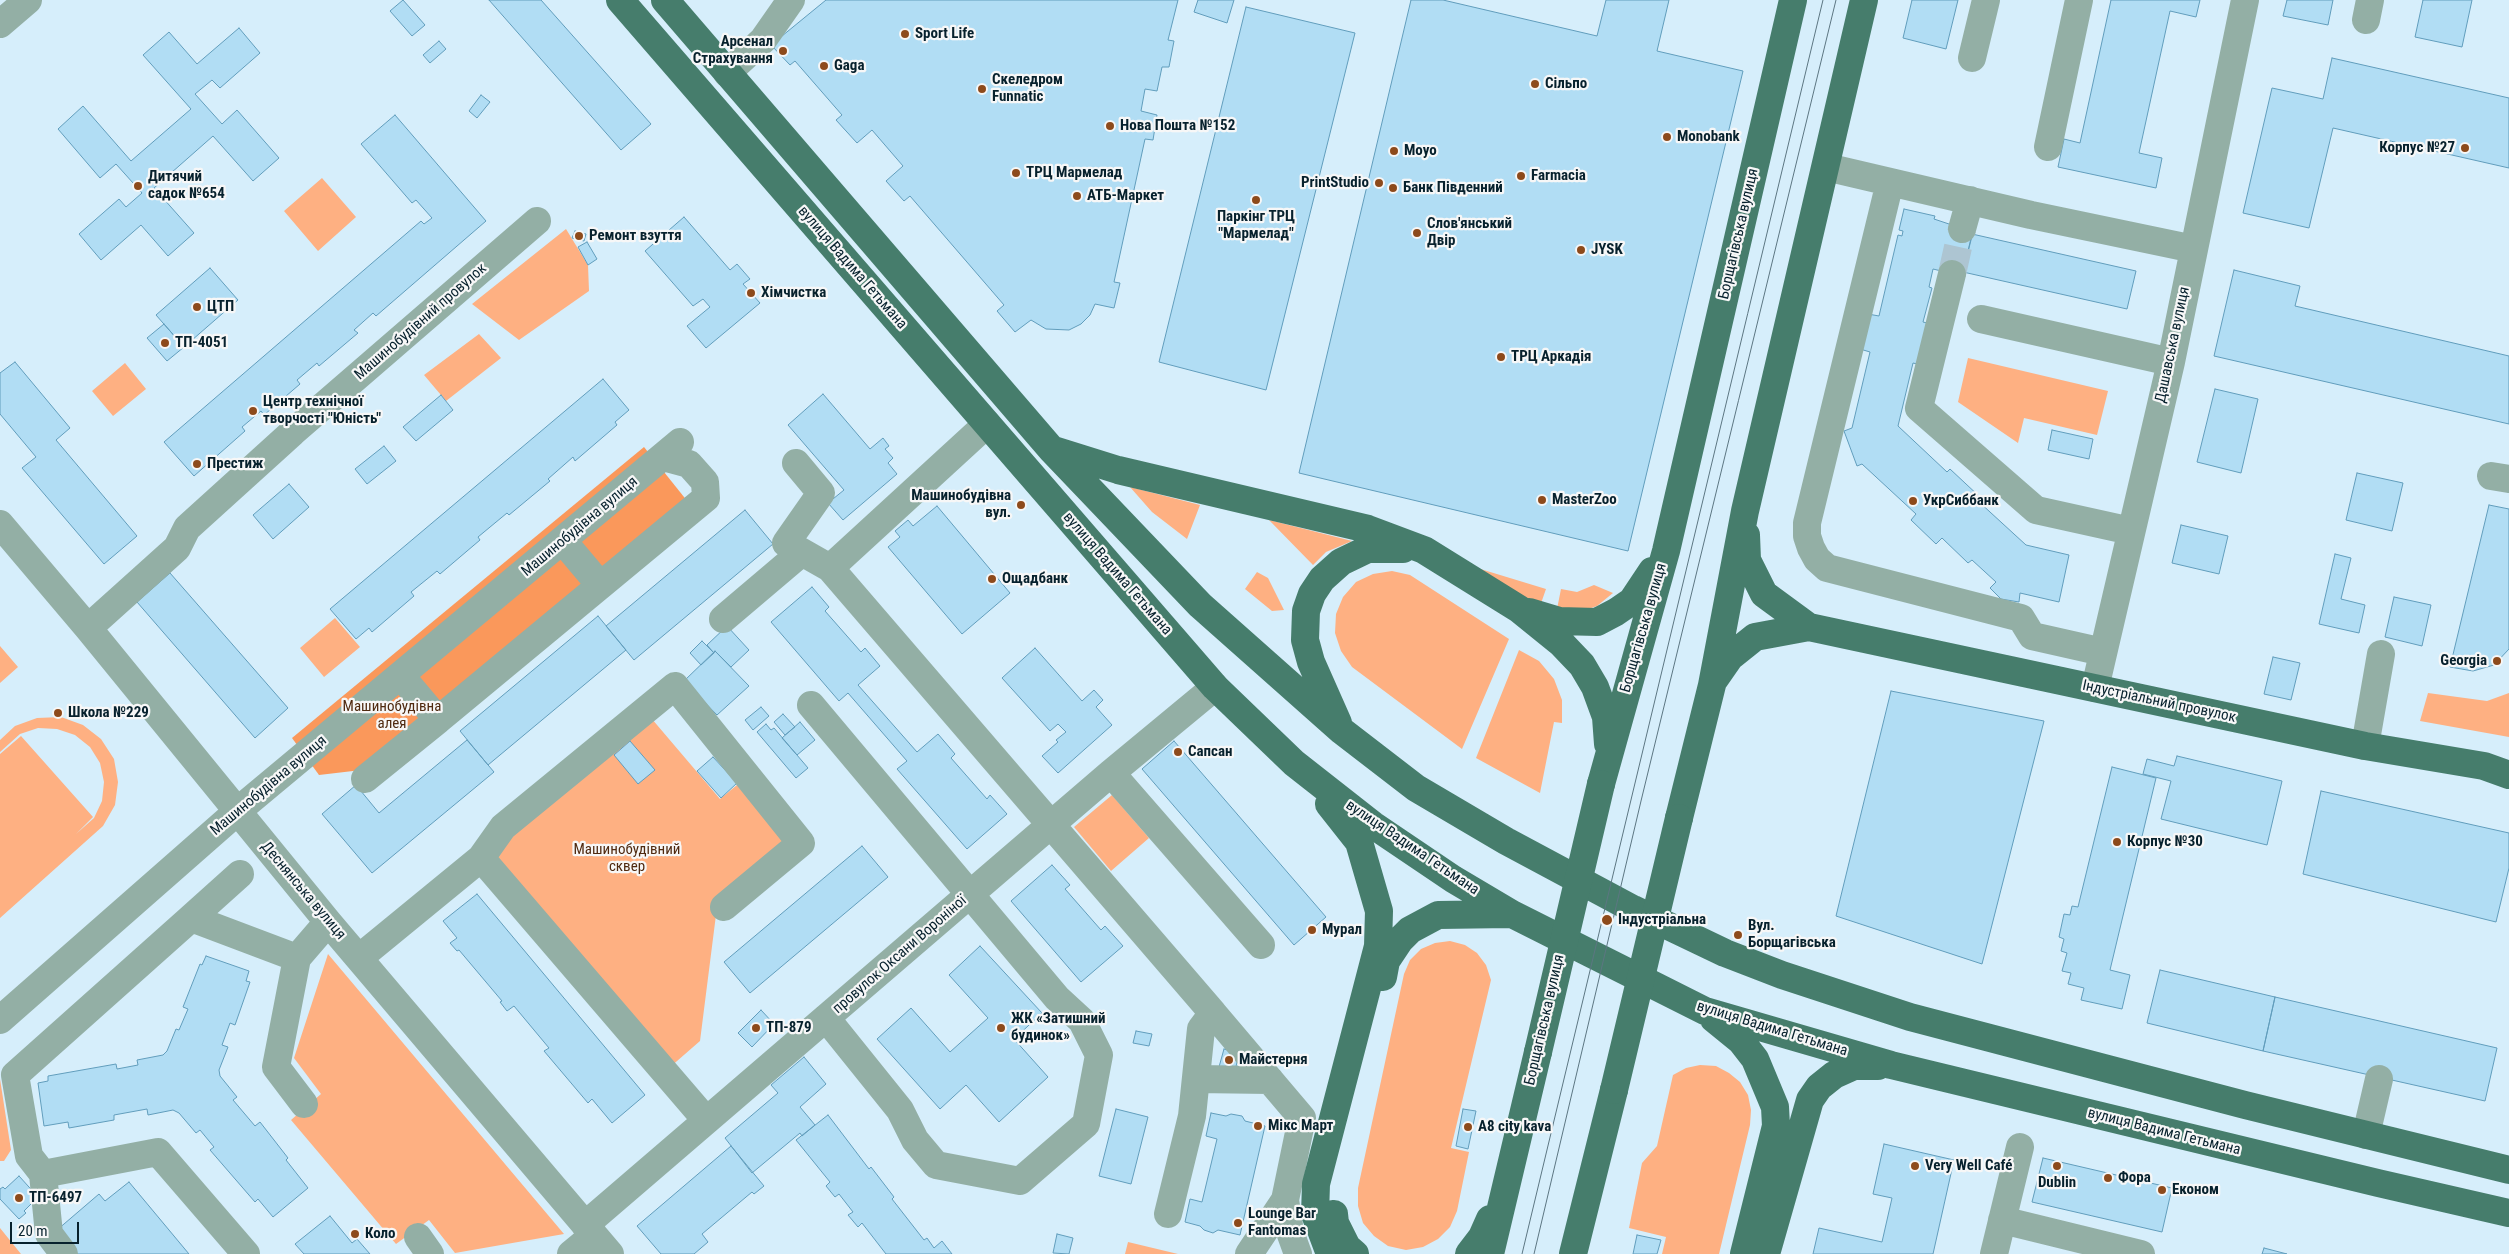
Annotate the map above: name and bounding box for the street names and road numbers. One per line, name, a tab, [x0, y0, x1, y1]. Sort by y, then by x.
street label: Борщагівська вулиця	[1715, 167, 1763, 301]
street label: вулиця Вадима Гетьмана	[794, 203, 910, 333]
street label: Машинобудівний провулок	[351, 260, 491, 384]
street label: Дашавська вулиця	[2152, 285, 2194, 405]
street label: Машинобудівна вулиця	[518, 473, 642, 581]
street label: вулиця Вадима Гетьмана	[1059, 509, 1175, 639]
street label: Борщагівська вулиця	[1617, 561, 1671, 695]
street label: Індустріальний провулок	[2081, 677, 2237, 727]
street label: Машинобудівна вулиця	[207, 732, 331, 840]
street label: вулиця Вадима Гетьмана	[1342, 797, 1482, 899]
street label: Деснянська вулиця	[257, 838, 349, 944]
street label: провулок Оксани Вороніної	[830, 892, 970, 1018]
street label: Борщагівська вулиця	[1521, 953, 1569, 1087]
street label: вулиця Вадима Гетьмана	[1694, 997, 1850, 1061]
street label: вулиця Вадима Гетьмана	[2086, 1104, 2242, 1160]

